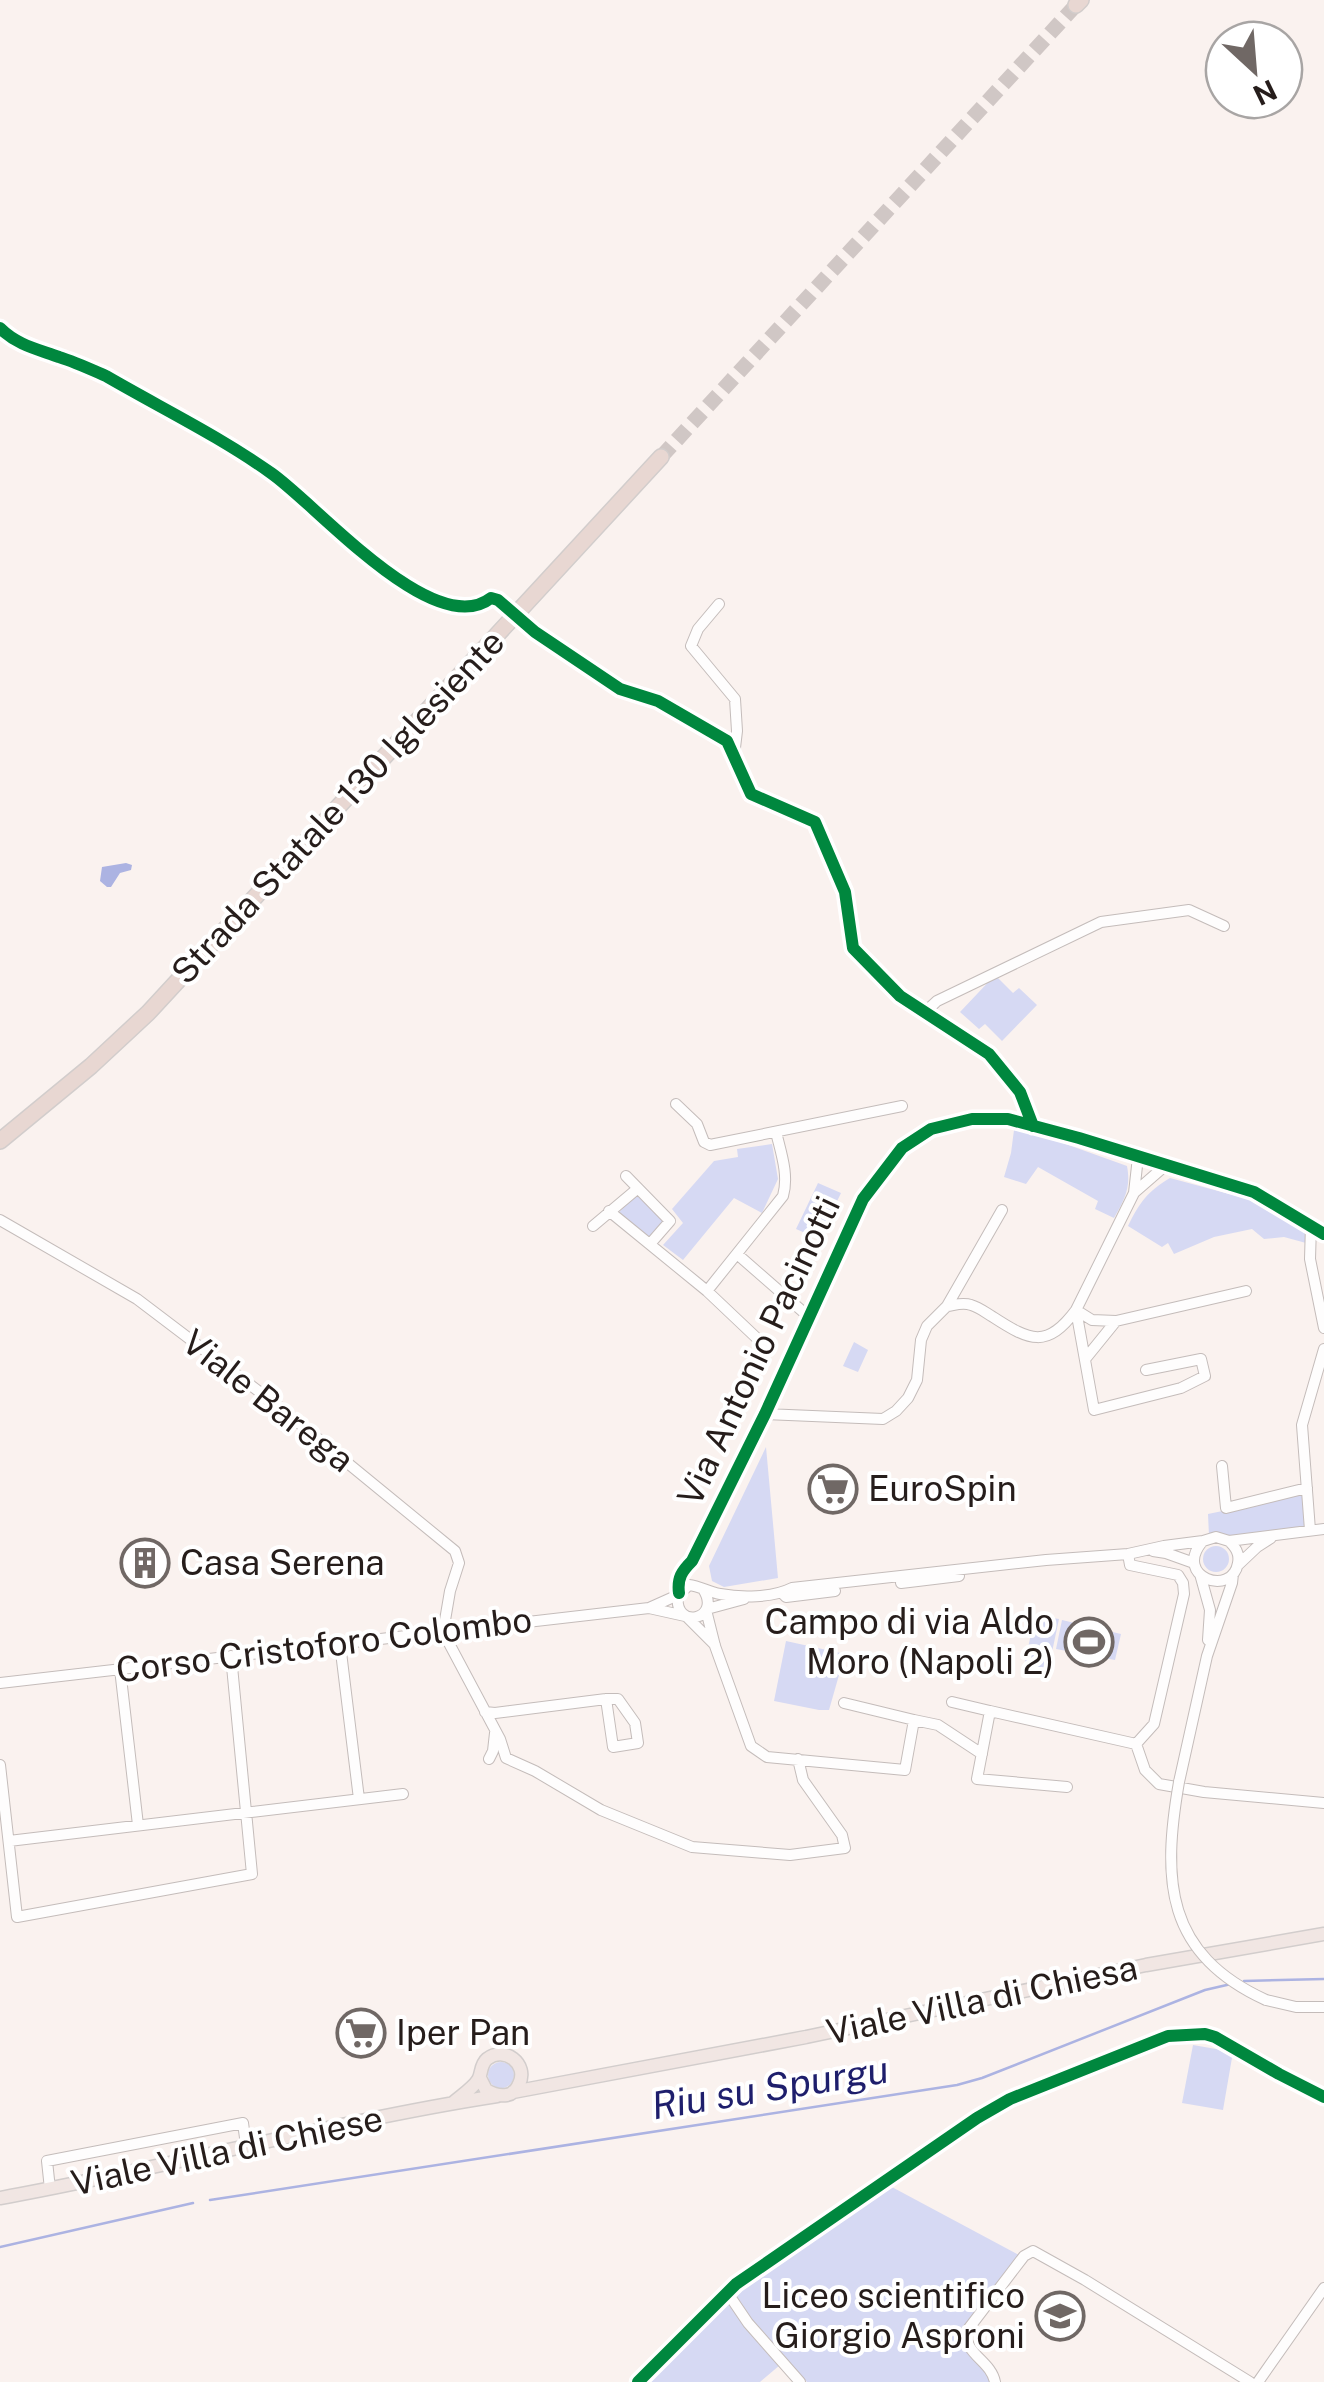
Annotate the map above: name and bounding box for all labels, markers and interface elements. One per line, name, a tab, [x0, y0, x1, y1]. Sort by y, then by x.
north arrow	[1204, 20, 1304, 120]
text: N	[1248, 73, 1282, 113]
street label: Strada Statale 130 Iglesiente	[163, 621, 512, 992]
street label: Via Antonio Pacinotti	[669, 1190, 848, 1512]
street label: Viale Barega	[175, 1321, 362, 1480]
supermarket icon: EuroSpin	[807, 1463, 859, 1515]
place label: EuroSpin	[868, 1468, 1017, 1509]
building icon: Casa Serena	[119, 1537, 171, 1589]
place label: Casa Serena	[180, 1542, 385, 1583]
street label: Corso Cristoforo Colombo	[114, 1599, 534, 1690]
place label: Campo di via Aldo Moro (Napoli 2)	[765, 1601, 1054, 1682]
sports icon: Campo di via Aldo Moro (Napoli 2)	[1063, 1616, 1115, 1668]
street label: Viale Villa di Chiesa	[823, 1947, 1141, 2053]
supermarket icon: Iper Pan	[335, 2007, 387, 2059]
place label: Iper Pan	[396, 2012, 530, 2053]
water label: Riu su Spurgu	[648, 2047, 892, 2128]
street label: Viale Villa di Chiese	[67, 2097, 386, 2204]
place label: Liceo scientifico Giorgio Asproni	[761, 2275, 1025, 2356]
school or university icon: Liceo scientifico Giorgio Asproni	[1034, 2290, 1086, 2342]

